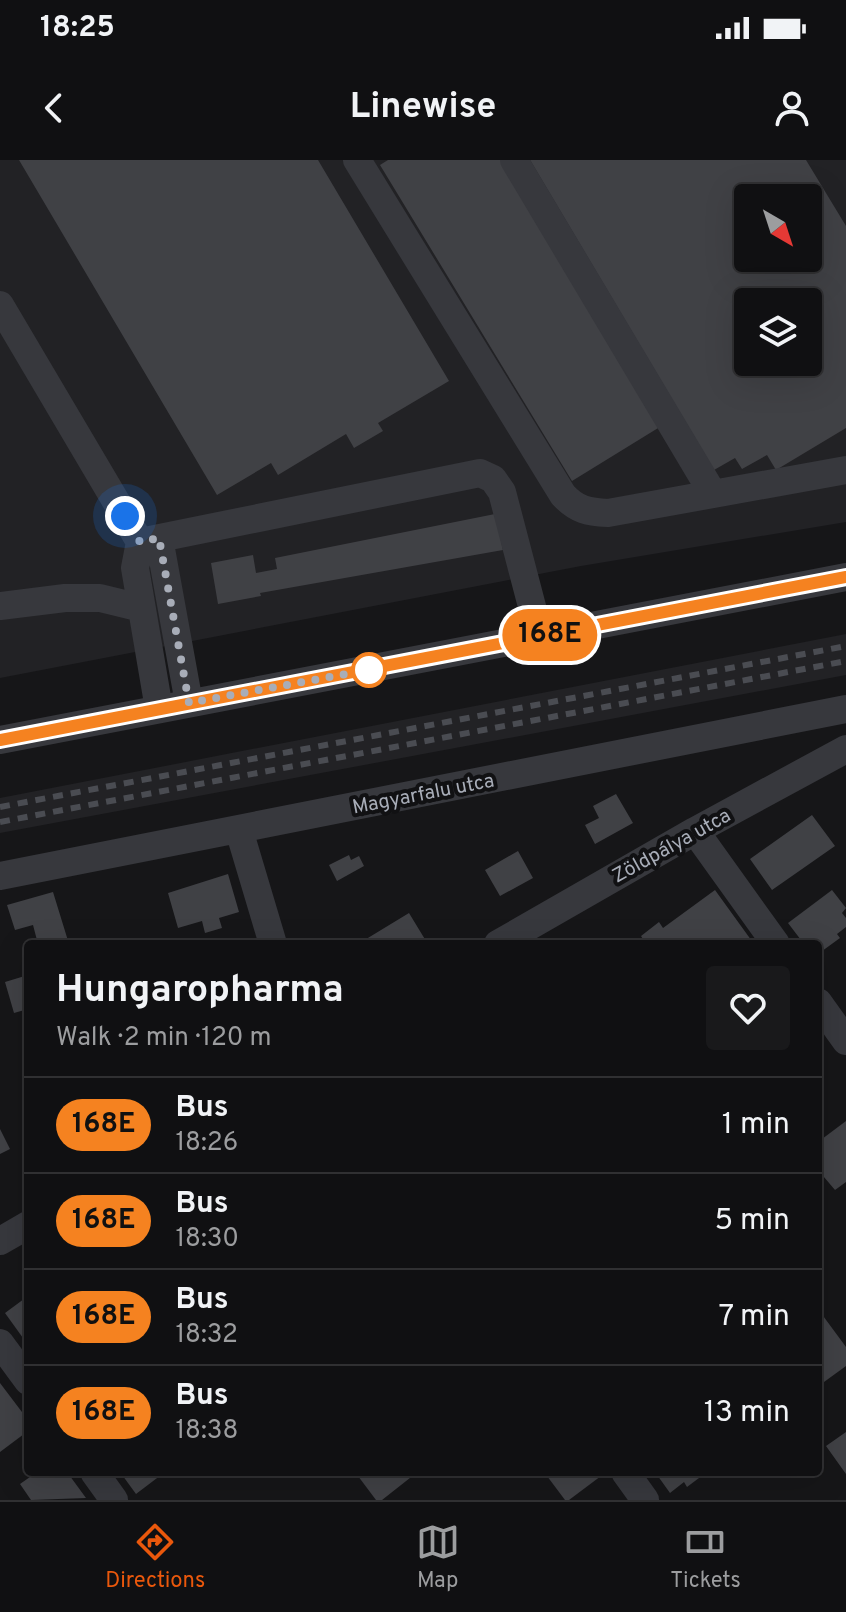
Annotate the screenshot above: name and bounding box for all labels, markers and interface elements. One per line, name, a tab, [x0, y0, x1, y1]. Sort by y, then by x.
text: 18:25	[40, 10, 115, 47]
text: Linewise	[350, 85, 496, 131]
icon: back	[32, 86, 76, 130]
icon: person	[770, 86, 814, 130]
north arrow	[734, 184, 822, 272]
map controls	[734, 184, 822, 376]
button: layers	[734, 288, 822, 376]
your location	[105, 496, 145, 536]
line badge: 168E	[494, 609, 606, 661]
text: 168E	[518, 617, 582, 653]
unlabelled marker	[352, 653, 386, 687]
street label: Magyarfalu utca	[350, 768, 497, 821]
street label: Zöldpálya utca	[608, 803, 736, 890]
button: heart	[706, 966, 790, 1050]
text: Hungaropharma	[56, 967, 344, 1016]
text: Walk · 2 min · 120 m	[56, 1022, 272, 1055]
text: Bus	[175, 1090, 229, 1127]
text: 168E	[72, 1107, 135, 1143]
text: 1 min	[722, 1107, 790, 1144]
text: 18:26	[175, 1127, 238, 1160]
text: Bus	[175, 1186, 229, 1223]
text: 168E	[72, 1203, 135, 1239]
text: 5 min	[714, 1203, 790, 1240]
text: 18:30	[175, 1223, 239, 1256]
text: Bus	[175, 1282, 229, 1319]
text: 168E	[72, 1299, 135, 1335]
text: 7 min	[719, 1299, 790, 1336]
text: 18:32	[175, 1319, 238, 1352]
text: Bus	[175, 1378, 229, 1415]
text: 168E	[72, 1395, 135, 1431]
text: 13 min	[704, 1395, 790, 1432]
text: 18:38	[175, 1415, 238, 1448]
tab: Directions	[105, 1520, 205, 1595]
tab: Map	[416, 1520, 460, 1595]
tab: Tickets	[670, 1520, 741, 1595]

